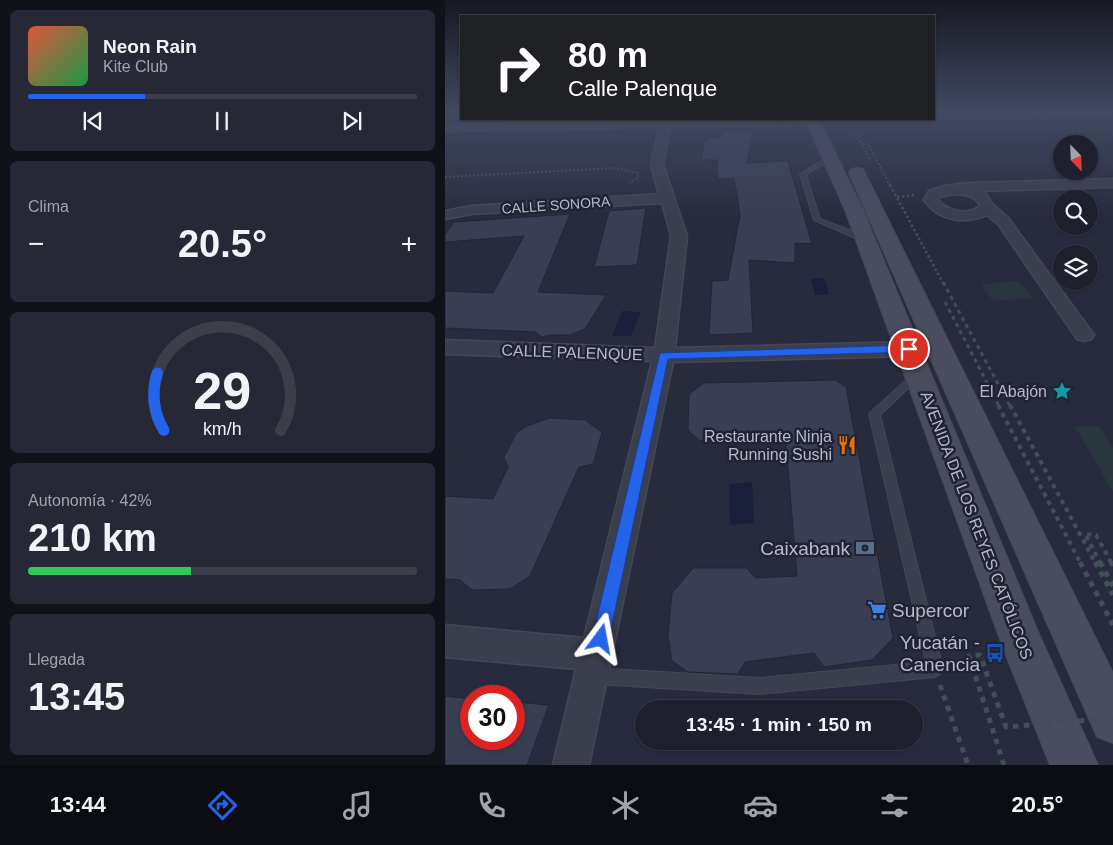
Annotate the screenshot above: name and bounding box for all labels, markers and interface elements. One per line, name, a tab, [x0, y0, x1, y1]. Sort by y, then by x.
icon: right	[485, 35, 550, 100]
text: 80 m	[568, 35, 648, 74]
text: Neon Rain	[103, 36, 197, 57]
text: Kite Club	[103, 58, 168, 75]
text: Calle Palenque	[568, 76, 717, 101]
icon: previous	[79, 107, 107, 135]
icon: pause	[208, 107, 236, 135]
icon: next	[338, 107, 366, 135]
north arrow	[1053, 135, 1097, 180]
map controls	[1053, 135, 1098, 290]
button: search	[1053, 190, 1098, 235]
street label: CALLE SONORA	[501, 193, 612, 217]
text: Clima	[28, 198, 69, 215]
text: 20.5°	[178, 223, 267, 265]
text: −	[28, 228, 44, 259]
text: +	[401, 228, 417, 259]
button: layers	[1053, 245, 1098, 290]
pin	[888, 328, 930, 370]
icon: arrive	[895, 335, 923, 363]
street label: CALLE PALENQUE	[501, 342, 643, 363]
text: 29	[194, 362, 251, 420]
place icon: El Abajón	[1051, 380, 1073, 402]
place label: El Abajón	[979, 383, 1047, 400]
street label: AVENIDA DE LOS REYES CATÓLICOS	[917, 388, 1037, 662]
text: km/h	[203, 419, 242, 439]
place label: Restaurante Ninja Running Sushi	[704, 428, 832, 463]
restaurant icon: Restaurante Ninja Running Sushi	[836, 434, 858, 456]
text: Autonomía · 42%	[28, 492, 152, 509]
text: 210 km	[28, 517, 157, 559]
bank icon: Caixabank	[854, 537, 876, 559]
place label: Caixabank	[760, 538, 850, 559]
supermarket icon: Supercor	[866, 599, 888, 621]
place label: Supercor	[892, 600, 970, 621]
position arrow	[574, 612, 626, 664]
place label: Yucatán - Canencia	[900, 632, 980, 675]
bus stop icon: Yucatán - Canencia	[984, 642, 1006, 664]
text: Llegada	[28, 651, 85, 668]
text: 13:45	[28, 676, 125, 718]
speed limit sign: 30	[460, 685, 525, 750]
text: 13:45 · 1 min · 150 m	[686, 714, 872, 735]
icon: directions	[205, 788, 240, 823]
icon: music	[340, 788, 375, 823]
icon: phone	[474, 788, 509, 823]
icon: climate	[608, 788, 643, 823]
icon: car	[743, 788, 778, 823]
icon: filters	[877, 788, 912, 823]
text: 13:44	[50, 792, 106, 817]
text: 20.5°	[1012, 792, 1063, 817]

